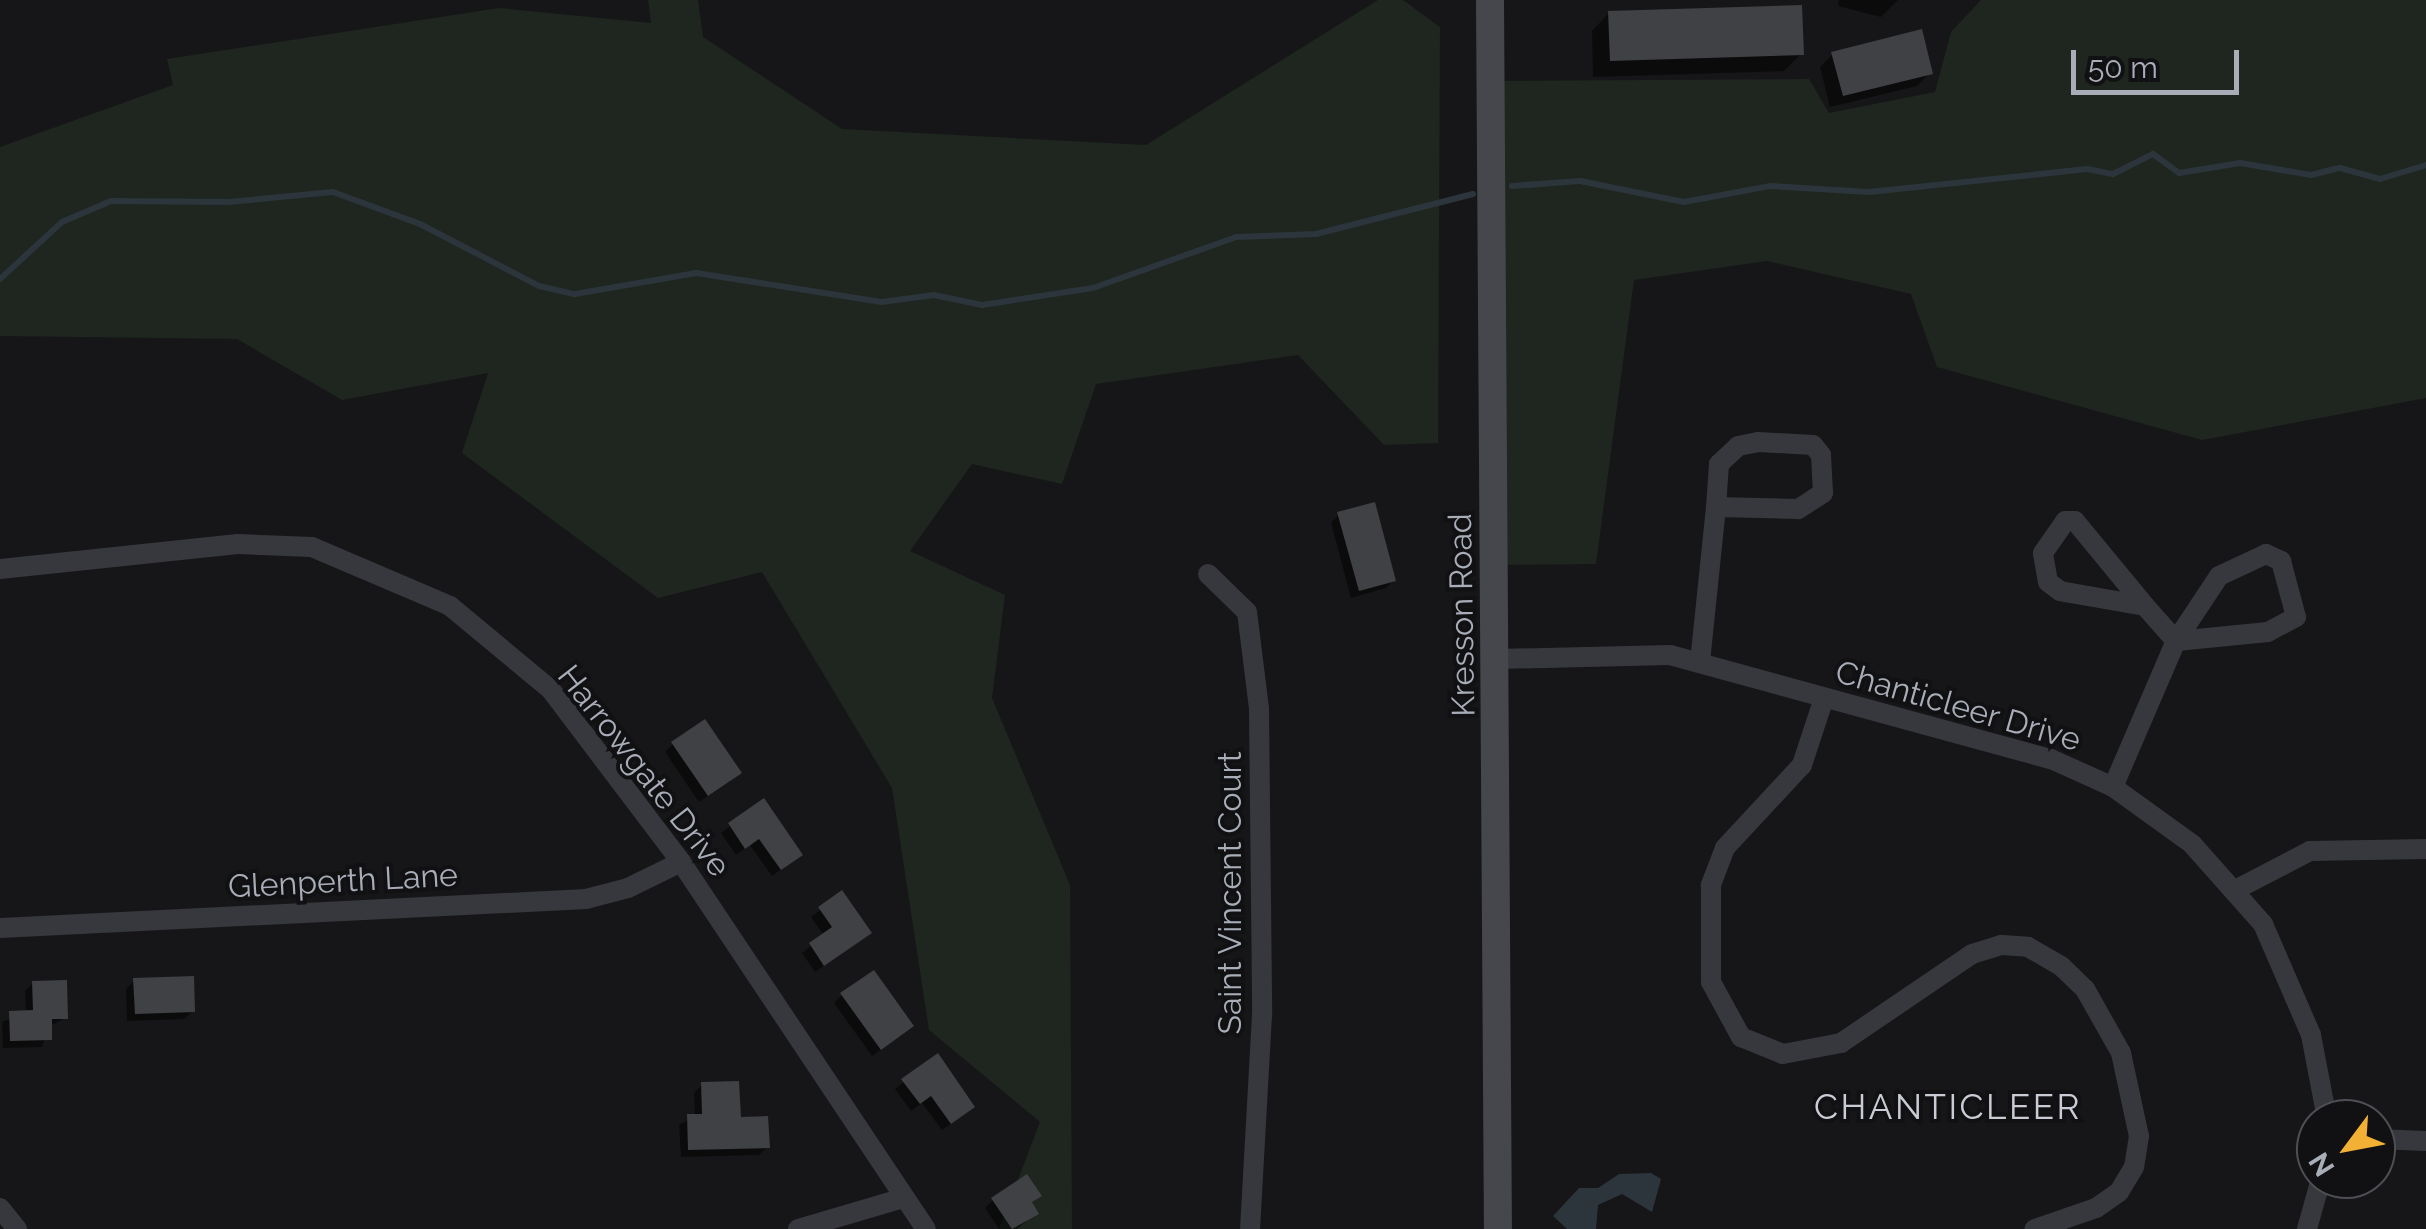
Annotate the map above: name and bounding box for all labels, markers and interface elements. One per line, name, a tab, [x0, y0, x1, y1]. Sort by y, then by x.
scale bar	[2076, 30, 2244, 92]
text: 50 m	[2088, 50, 2158, 85]
street label: Kresson Road	[1441, 513, 1483, 717]
street label: Chanticleer Drive	[1831, 653, 2085, 759]
street label: Harrowgate Drive	[550, 658, 738, 884]
street label: Saint Vincent Court	[1211, 751, 1249, 1035]
street label: Glenperth Lane	[227, 856, 459, 906]
district label: CHANTICLEER	[1814, 1086, 2082, 1128]
north arrow	[2296, 1099, 2396, 1199]
text: N	[2302, 1146, 2341, 1182]

